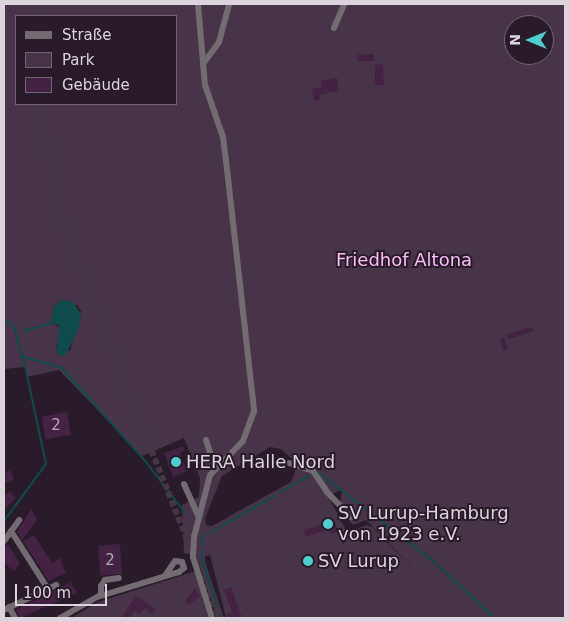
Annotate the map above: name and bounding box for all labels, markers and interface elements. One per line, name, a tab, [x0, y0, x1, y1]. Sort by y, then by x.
legend	[15, 15, 178, 105]
north arrow	[504, 15, 554, 65]
text: Straße	[62, 26, 111, 44]
text: N	[507, 34, 523, 46]
text: Park	[62, 51, 94, 69]
text: Gebäude	[62, 76, 130, 94]
park label: Friedhof Altona	[336, 249, 472, 271]
house number: 2	[51, 417, 61, 435]
place label: HERA Halle Nord	[186, 451, 335, 473]
marker: HERA Halle Nord	[170, 456, 182, 468]
place label: SV Lurup-Hamburg von 1923 e.V.	[338, 503, 509, 546]
marker: SV Lurup-Hamburg von 1923 e.V.	[322, 518, 334, 530]
place label: SV Lurup	[318, 550, 399, 572]
house number: 2	[105, 552, 115, 570]
marker: SV Lurup	[302, 555, 314, 567]
scale bar	[18, 574, 110, 606]
text: 100 m	[23, 584, 71, 602]

